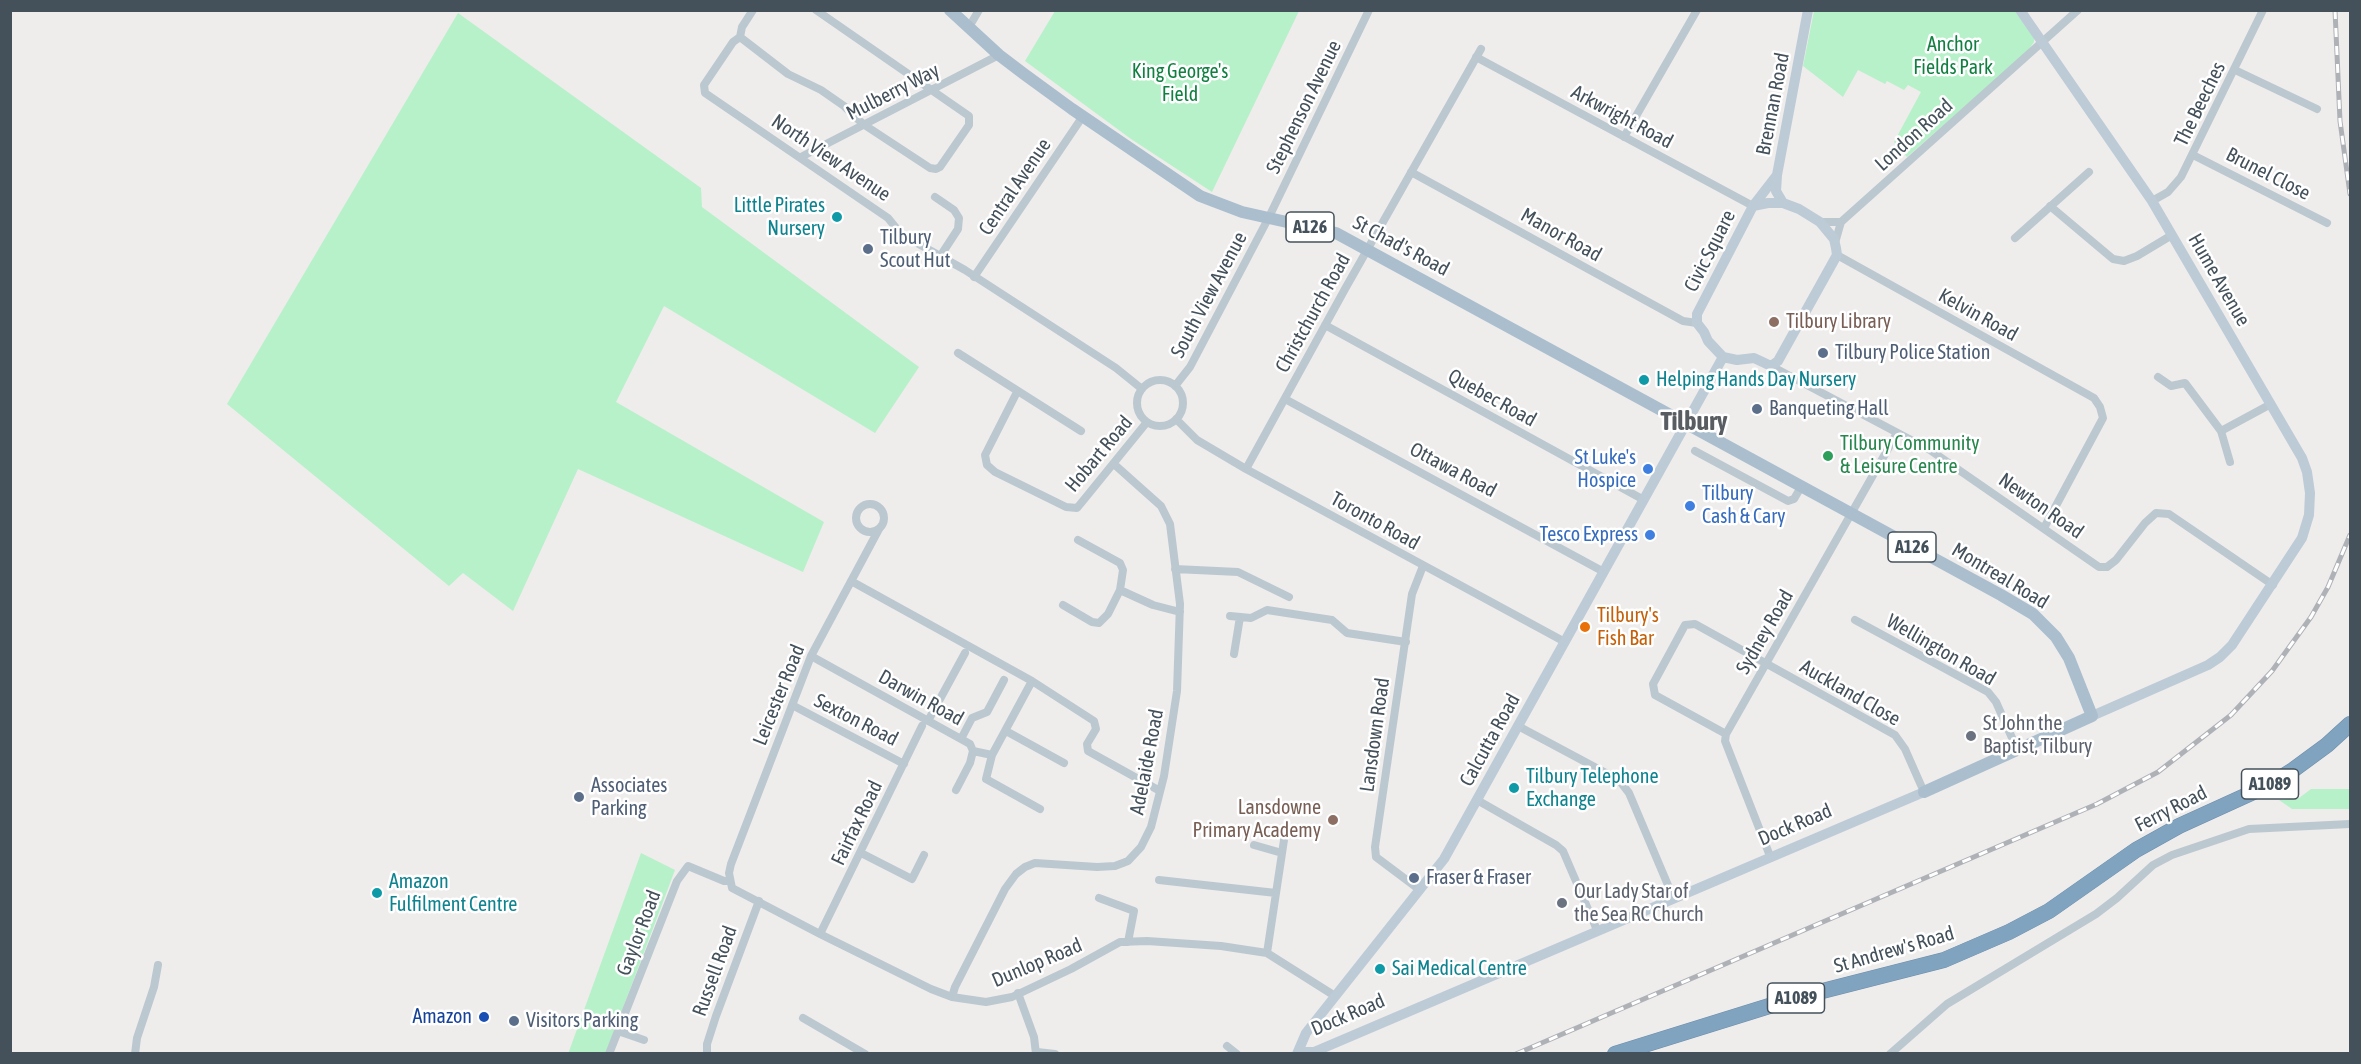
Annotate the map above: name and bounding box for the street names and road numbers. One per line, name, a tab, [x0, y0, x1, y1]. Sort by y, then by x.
street label: Stephenson Avenue	[1261, 36, 1347, 178]
street label: Brennan Road	[1751, 51, 1795, 157]
street label: Mulberry Way	[842, 58, 944, 126]
street label: The Beeches	[2169, 58, 2231, 150]
street label: Arkwright Road	[1567, 80, 1677, 154]
street label: London Road	[1870, 94, 1958, 176]
street label: North View Avenue	[767, 109, 895, 207]
street label: Central Avenue	[974, 134, 1056, 240]
street label: Brunel Close	[2222, 143, 2314, 205]
street label: Manor Road	[1516, 203, 1606, 267]
street label: Civic Square	[1679, 206, 1741, 296]
street label: St Chad's Road	[1349, 211, 1453, 281]
road number: A126	[1286, 212, 1334, 242]
street label: South View Avenue	[1166, 228, 1252, 362]
street label: Hume Avenue	[2183, 229, 2255, 331]
street label: Christchurch Road	[1270, 249, 1356, 377]
street label: Kelvin Road	[1934, 283, 2022, 347]
street label: Quebec Road	[1444, 364, 1540, 432]
street label: Hobart Road	[1060, 411, 1138, 497]
street label: Ottawa Road	[1406, 437, 1500, 503]
street label: Newton Road	[1994, 468, 2088, 544]
street label: Toronto Road	[1326, 487, 1424, 555]
road number: A126	[1888, 532, 1936, 562]
street label: Montreal Road	[1947, 538, 2053, 614]
street label: Sydney Road	[1731, 586, 1799, 678]
street label: Wellington Road	[1882, 609, 2000, 691]
street label: Leicester Road	[748, 641, 810, 749]
street label: Auckland Close	[1796, 655, 1904, 731]
street label: Darwin Road	[874, 665, 968, 731]
street label: Lansdown Road	[1355, 676, 1395, 794]
street label: Sexton Road	[810, 689, 902, 751]
street label: Calcutta Road	[1455, 689, 1525, 791]
street label: Adelaide Road	[1125, 707, 1169, 817]
road number: A1089	[2242, 769, 2298, 799]
street label: Fairfax Road	[826, 777, 888, 869]
street label: Ferry Road	[2131, 781, 2211, 837]
street label: Dock Road	[1755, 799, 1835, 851]
street label: Gaylor Road	[612, 887, 666, 979]
street label: St Andrew's Road	[1831, 921, 1957, 979]
street label: Russell Road	[688, 923, 742, 1019]
street label: Dunlop Road	[988, 933, 1086, 993]
road number: A1089	[1768, 983, 1824, 1013]
street label: Dock Road	[1308, 989, 1388, 1041]

